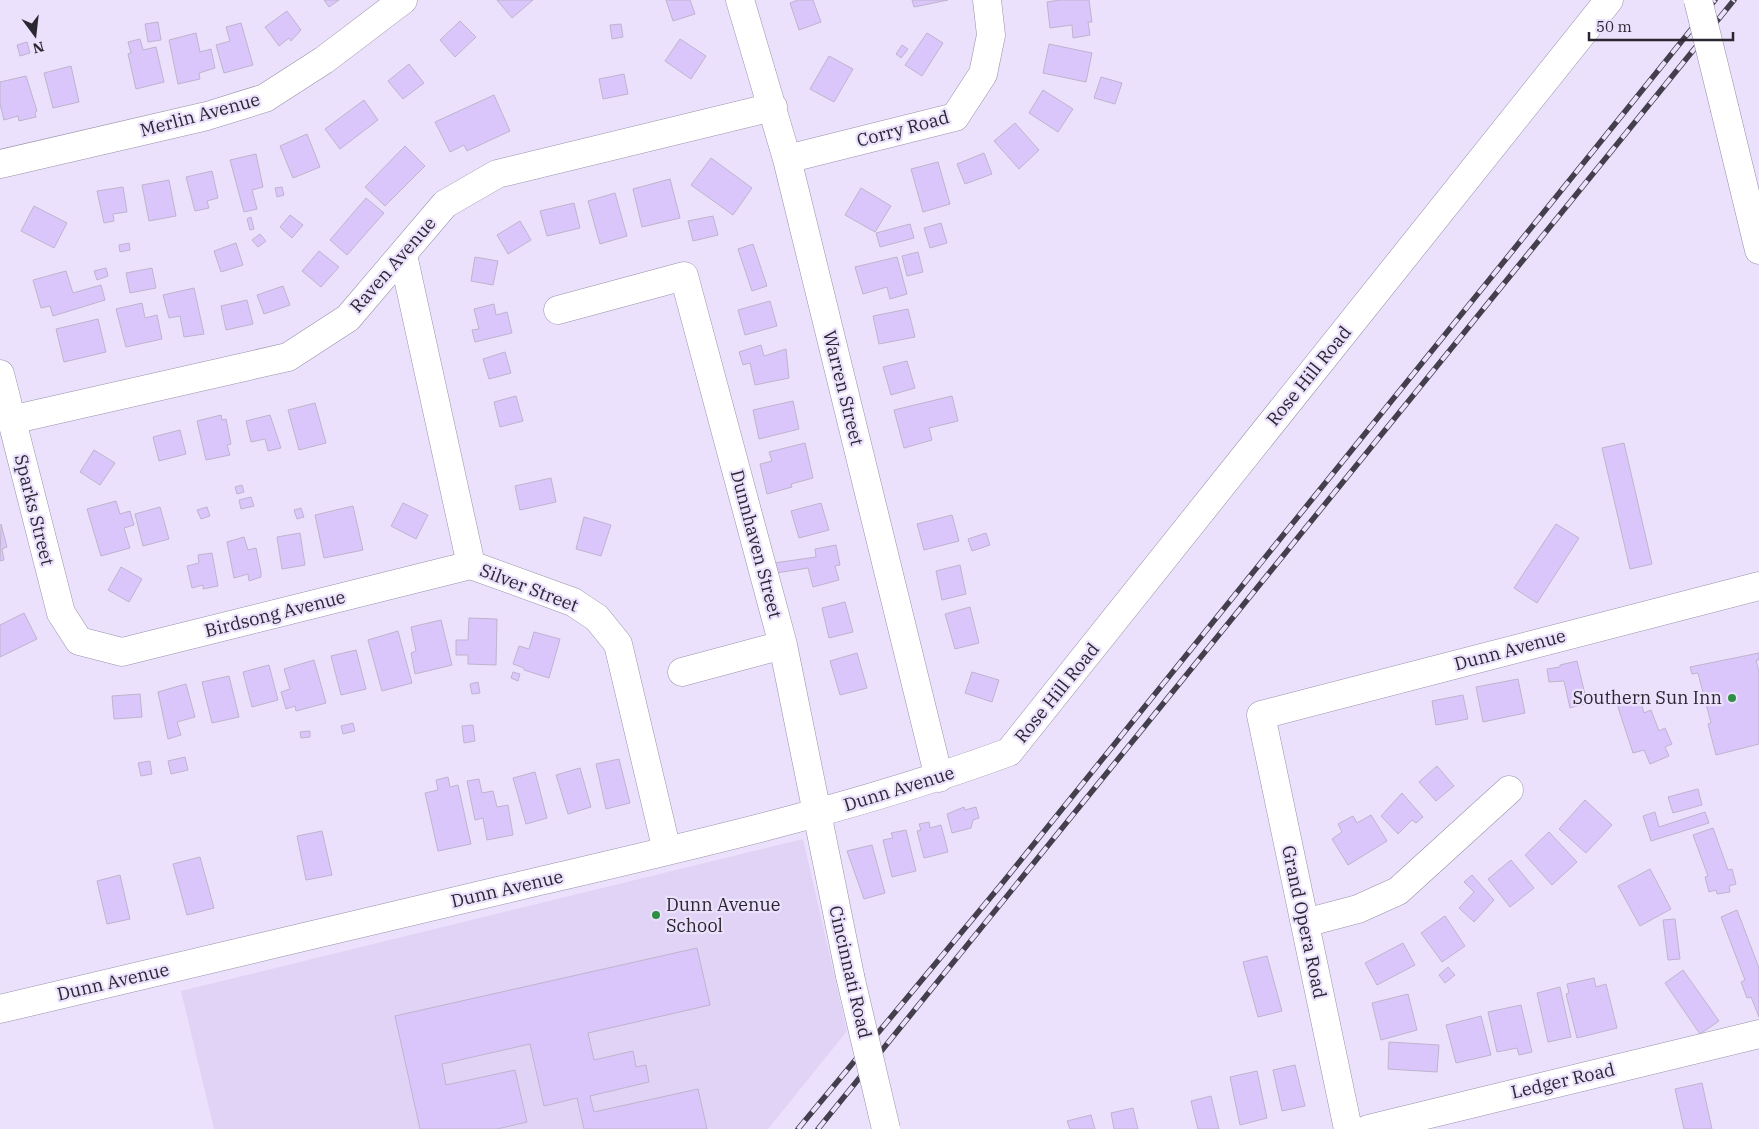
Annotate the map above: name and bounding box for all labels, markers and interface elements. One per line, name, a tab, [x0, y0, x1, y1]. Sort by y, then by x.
north arrow	[10, 10, 60, 60]
scale bar	[1589, 10, 1733, 42]
text: 50 m	[1596, 17, 1632, 36]
text: N	[31, 37, 46, 58]
street label: Merlin Avenue	[137, 87, 262, 142]
street label: Corry Road	[854, 105, 952, 152]
street label: Raven Avenue	[345, 212, 441, 317]
street label: Rose Hill Road	[1261, 321, 1356, 430]
street label: Warren Street	[818, 328, 869, 448]
street label: Sparks Street	[10, 452, 59, 568]
street label: Dunnhaven Street	[726, 467, 787, 621]
street label: Silver Street	[477, 558, 582, 617]
street label: Birdsong Avenue	[202, 585, 348, 642]
street label: Dunn Avenue	[1452, 624, 1568, 675]
street label: Rose Hill Road	[1009, 638, 1104, 747]
place label: Southern Sun Inn	[1573, 686, 1722, 709]
marker: Southern Sun Inn	[1726, 692, 1738, 704]
street label: Dunn Avenue	[841, 761, 957, 816]
street label: Grand Opera Road	[1277, 843, 1332, 1001]
street label: Dunn Avenue	[449, 864, 565, 913]
place label: Dunn Avenue School	[666, 893, 780, 937]
street label: Cincinnati Road	[824, 903, 877, 1041]
marker: Dunn Avenue School	[650, 909, 662, 921]
street label: Dunn Avenue	[55, 957, 171, 1006]
street label: Ledger Road	[1509, 1057, 1617, 1104]

